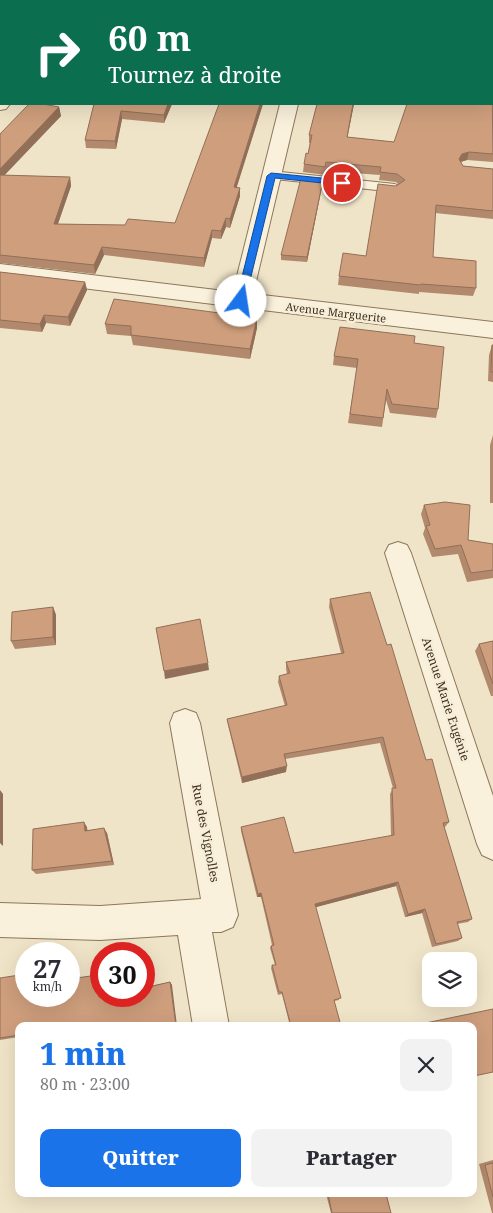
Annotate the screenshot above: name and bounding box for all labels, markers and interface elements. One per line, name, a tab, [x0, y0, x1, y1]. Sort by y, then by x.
text: 60 m	[108, 14, 191, 61]
icon: right	[25, 20, 90, 85]
text: Tournez à droite	[108, 59, 282, 89]
pin	[321, 162, 363, 204]
icon: arrive	[328, 169, 356, 197]
position arrow	[214, 274, 266, 326]
street label: Avenue Marguerite	[285, 298, 387, 326]
street label: Avenue Marie Eugénie	[418, 635, 474, 763]
street label: Rue des Vignolles	[188, 782, 224, 884]
speed limit sign: 30	[90, 942, 155, 1007]
text: 27	[33, 951, 62, 985]
map controls	[422, 952, 477, 1007]
button: layers	[422, 952, 477, 1007]
text: km/h	[33, 978, 62, 995]
text: 1 min	[40, 1033, 126, 1074]
button: close	[400, 1039, 452, 1091]
text: 80 m · 23:00	[40, 1073, 130, 1095]
button: Quitter	[40, 1129, 241, 1187]
button: Partager	[251, 1129, 452, 1187]

